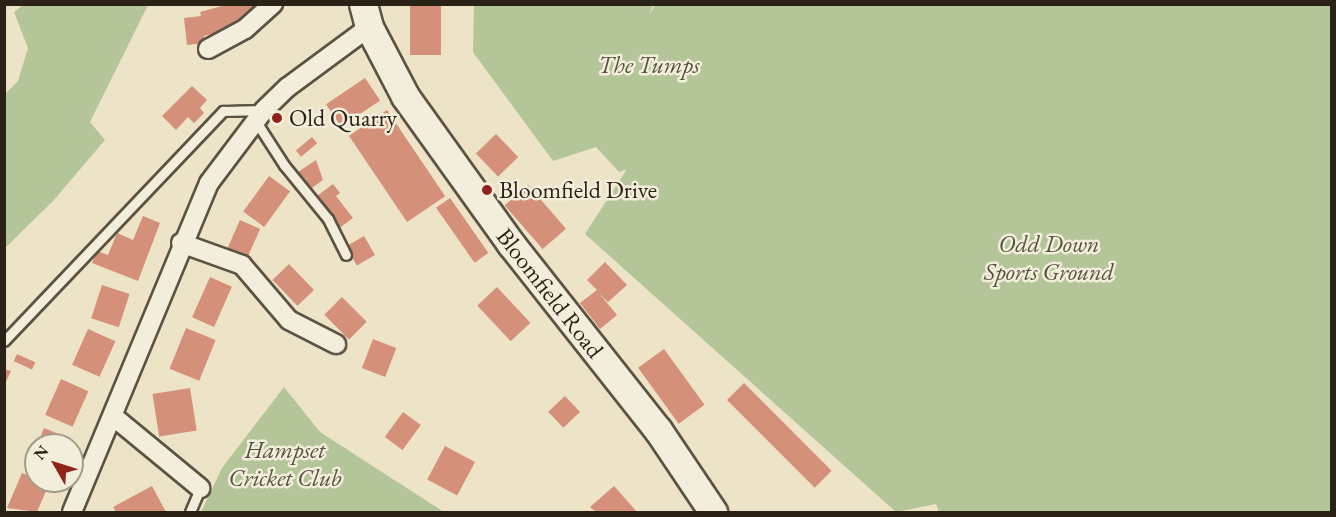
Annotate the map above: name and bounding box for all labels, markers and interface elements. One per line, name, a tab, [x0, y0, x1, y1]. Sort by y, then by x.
park label: The Tumps	[598, 51, 700, 79]
place label: Old Quarry	[289, 104, 397, 132]
marker: Old Quarry	[270, 111, 284, 125]
place label: Bloomfield Drive	[499, 176, 657, 204]
marker: Bloomfield Drive	[480, 183, 494, 197]
street label: Bloomfield Road	[490, 222, 610, 364]
park label: Odd Down Sports Ground	[984, 230, 1114, 286]
north arrow	[24, 433, 84, 493]
park label: Hampset Cricket Club	[228, 436, 342, 492]
text: N	[29, 441, 53, 464]

